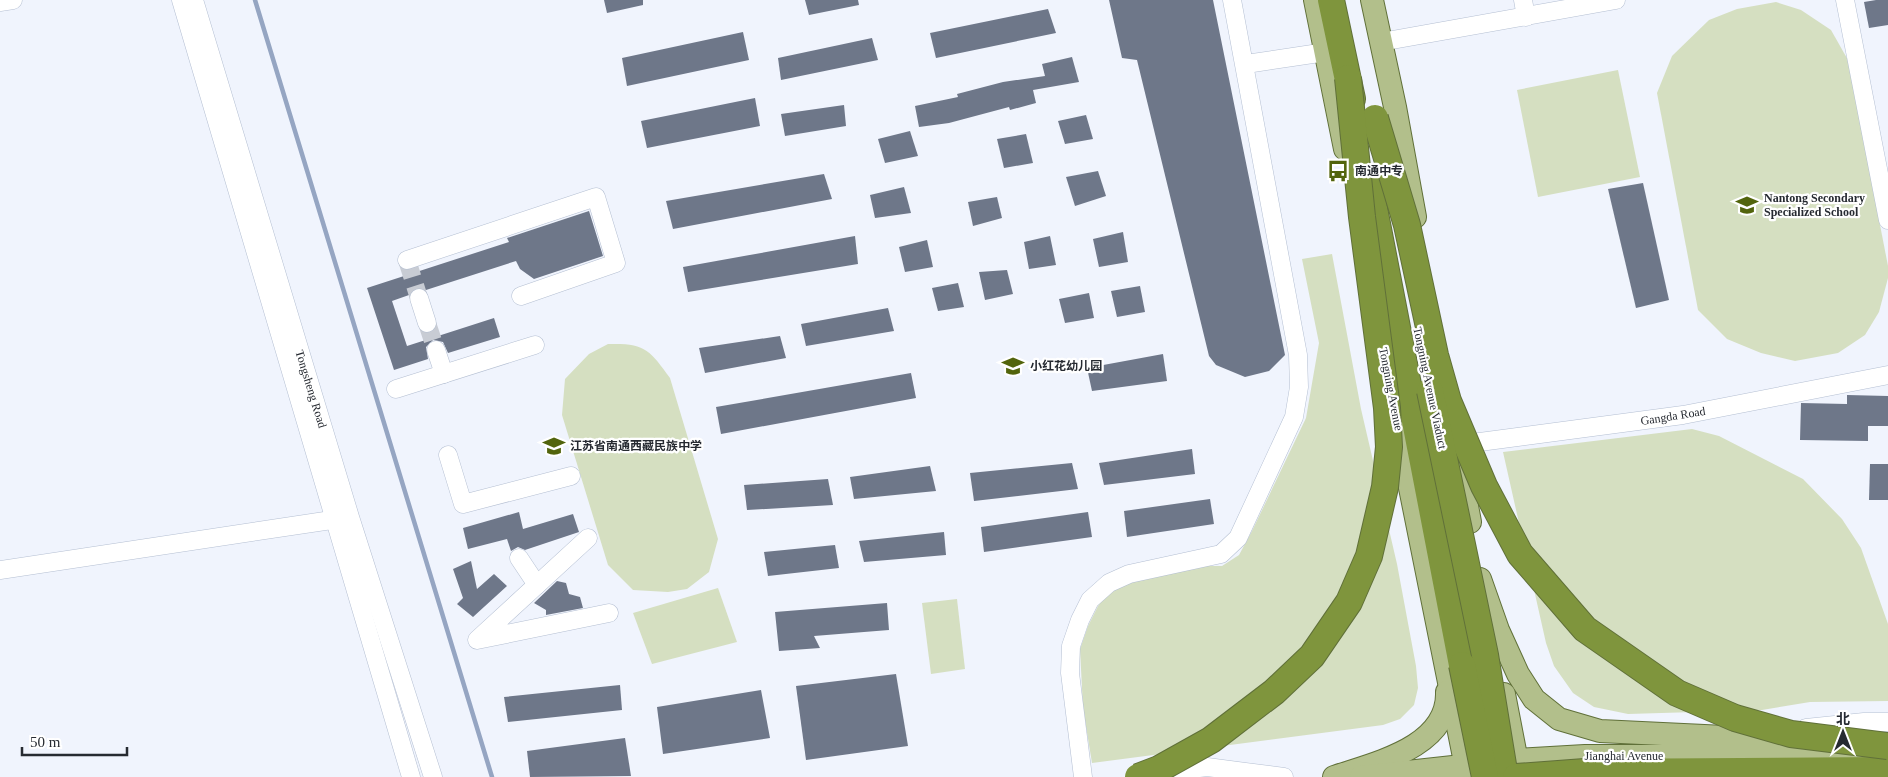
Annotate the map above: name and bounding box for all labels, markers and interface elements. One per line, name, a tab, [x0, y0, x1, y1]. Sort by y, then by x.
bus stop icon: 南通中专	[1325, 158, 1351, 184]
place label: 南通中专	[1355, 164, 1403, 178]
place label: Nantong Secondary Specialized School	[1764, 191, 1865, 219]
school or university icon: Nantong Secondary Specialized School	[1734, 192, 1760, 218]
street label: Tongning Avenue Viaduct	[1410, 326, 1450, 451]
street label: Tongning Avenue	[1376, 346, 1406, 432]
street label: Tongsheng Road	[292, 348, 330, 430]
school or university icon: 小红花幼儿园	[1000, 353, 1026, 379]
place label: 小红花幼儿园	[1030, 359, 1102, 373]
street label: Gangda Road	[1639, 404, 1707, 428]
school or university icon: 江苏省南通西藏民族中学	[541, 433, 567, 459]
place label: 江苏省南通西藏民族中学	[570, 439, 702, 453]
north arrow	[1818, 707, 1868, 757]
text: 北	[1836, 712, 1850, 727]
scale bar	[22, 724, 128, 756]
text: 50 m	[30, 734, 61, 750]
street label: Jianghai Avenue	[1585, 749, 1663, 763]

